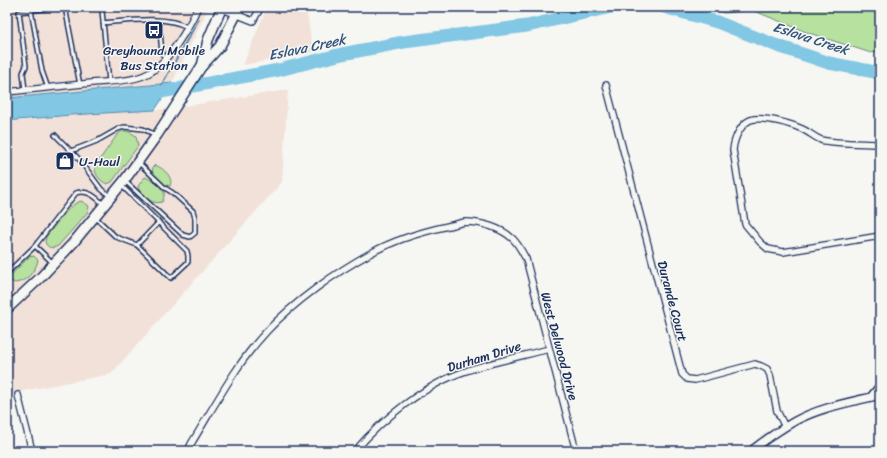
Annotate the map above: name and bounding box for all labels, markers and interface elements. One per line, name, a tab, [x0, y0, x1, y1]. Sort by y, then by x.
water label: Eslava Creek	[770, 14, 853, 63]
bus stop icon: Greyhound Mobile Bus Station	[143, 19, 165, 41]
water label: Eslava Creek	[266, 27, 350, 68]
place label: Greyhound Mobile Bus Station	[103, 39, 205, 77]
shop icon: U-Haul	[54, 150, 76, 172]
place label: U-Haul	[79, 150, 120, 173]
street label: Durande Court	[651, 258, 694, 344]
street label: West Delwood Drive	[534, 289, 585, 403]
street label: Durham Drive	[444, 334, 524, 379]

